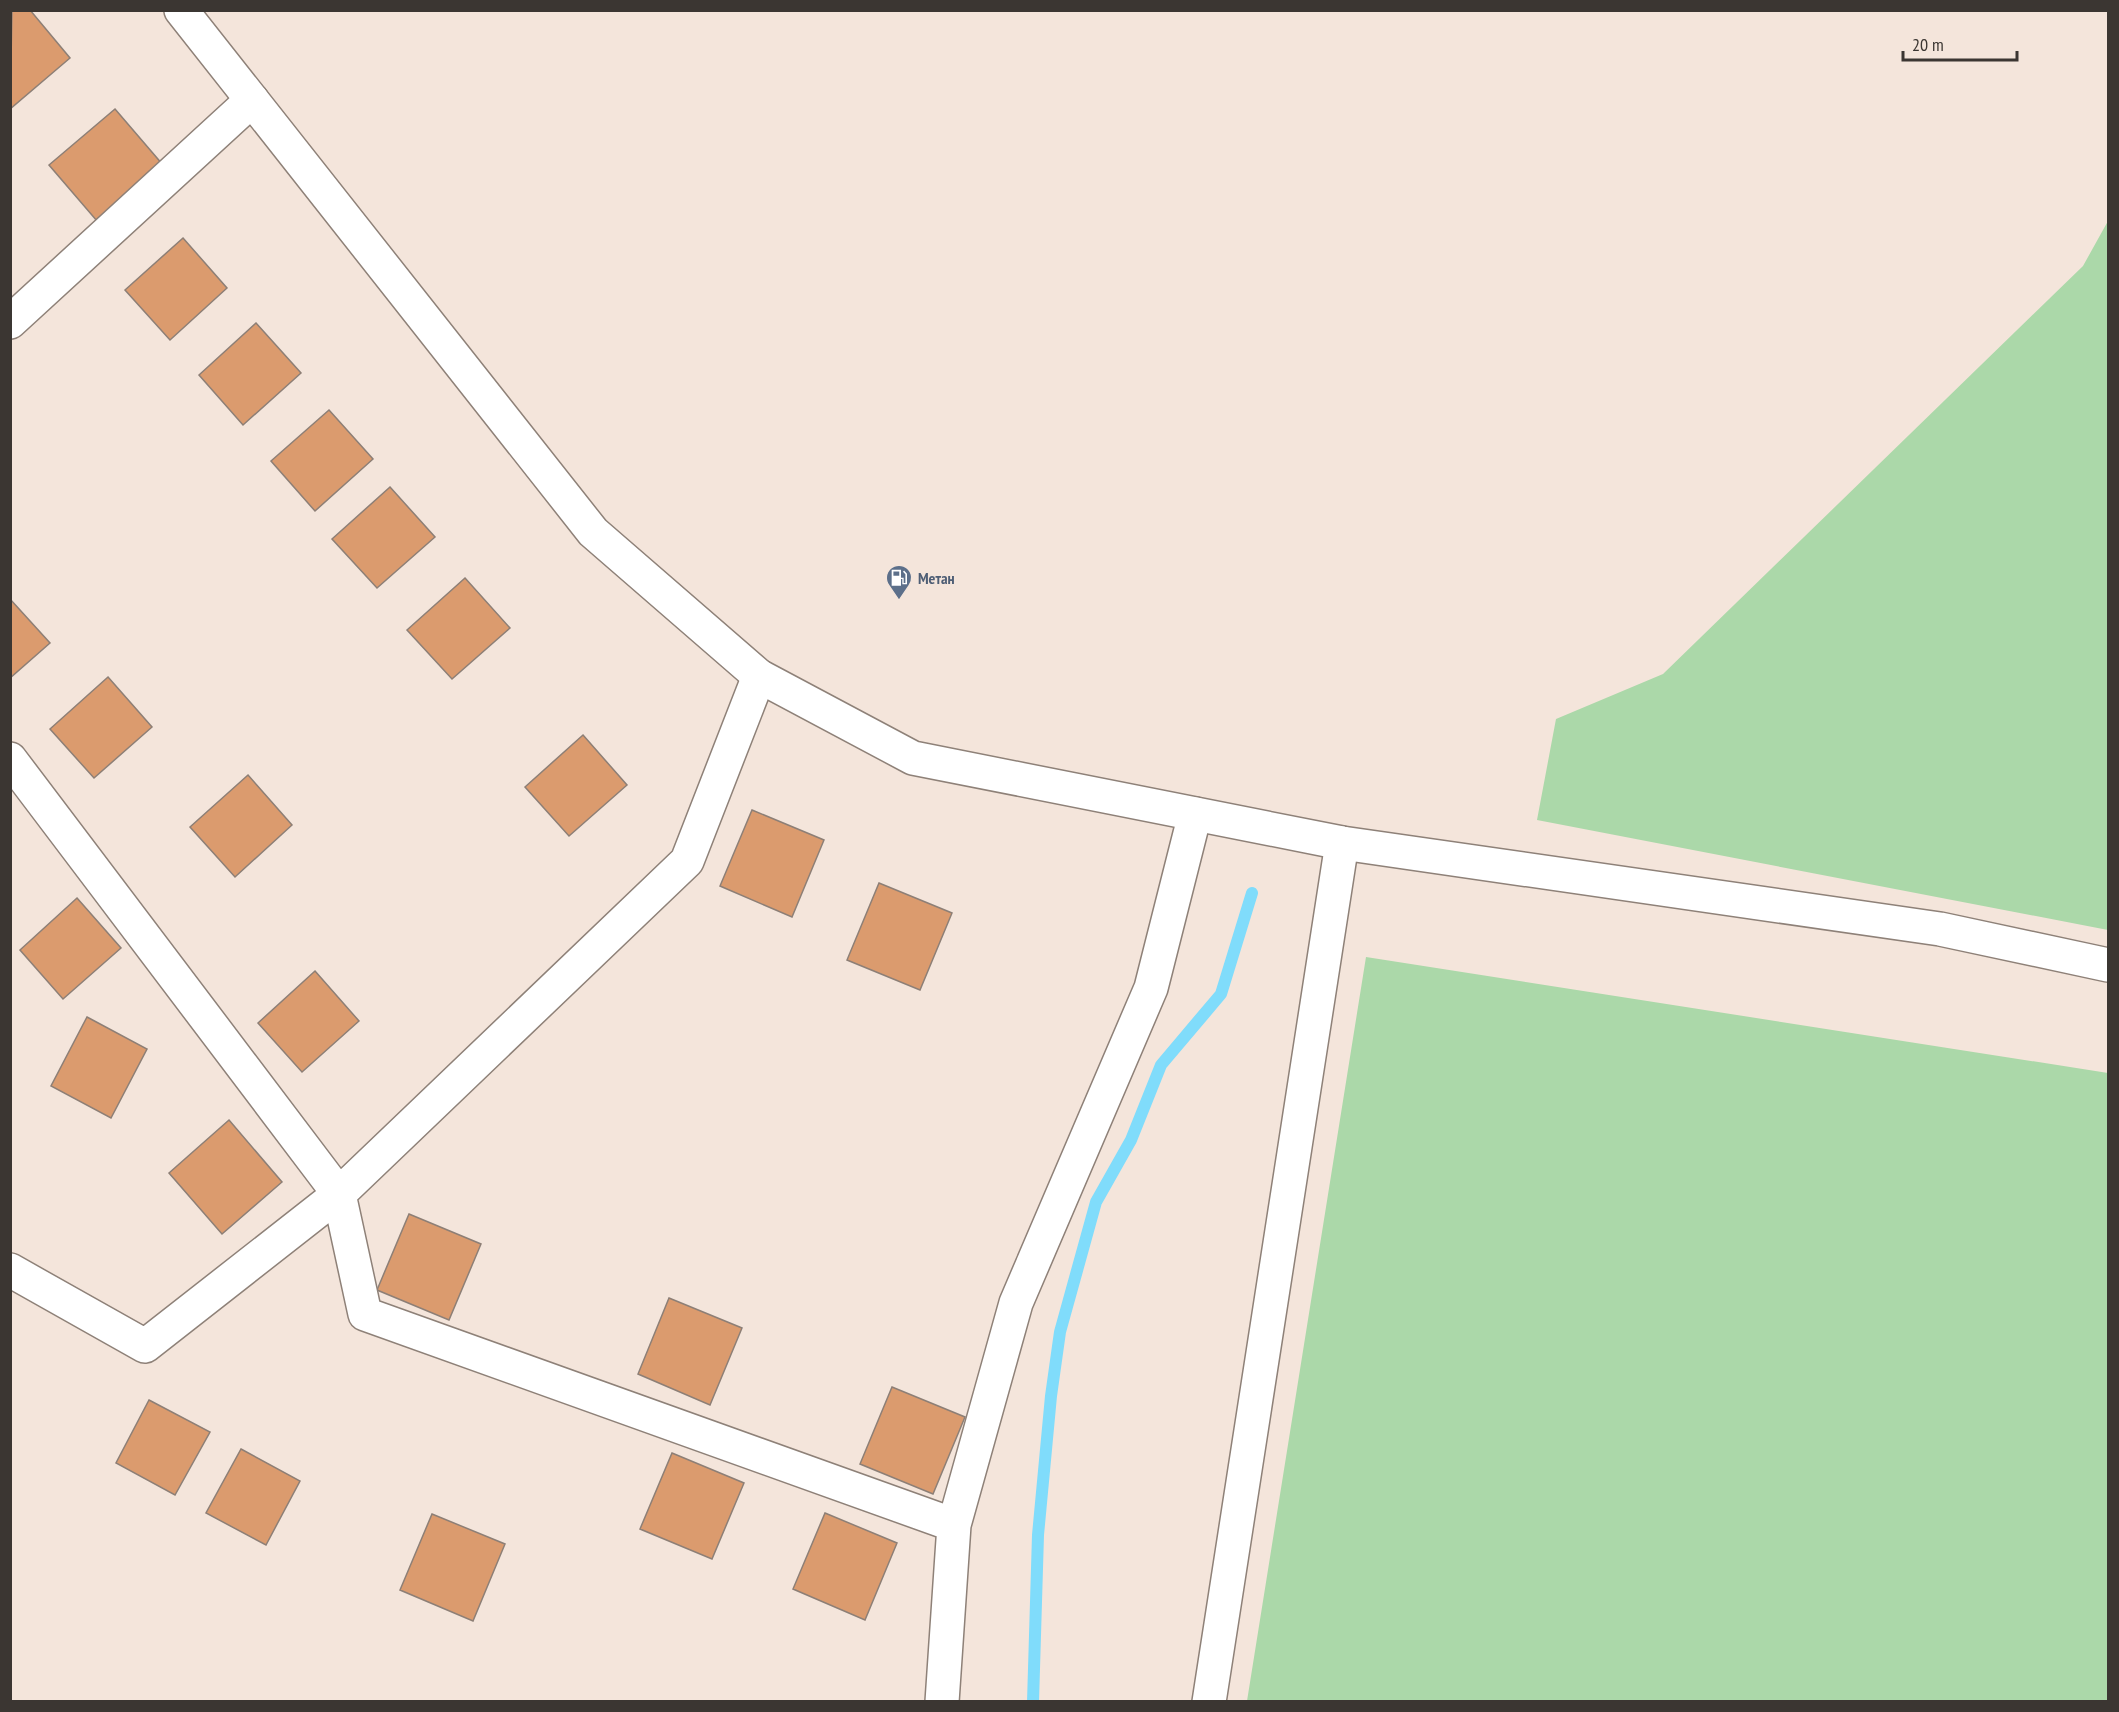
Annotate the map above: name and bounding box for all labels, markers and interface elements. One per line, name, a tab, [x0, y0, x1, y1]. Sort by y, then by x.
scale bar	[1903, 24, 2017, 62]
text: 20 m	[1912, 33, 1944, 56]
fuel station icon: Метан	[884, 563, 914, 601]
place label: Метан	[918, 568, 955, 588]

